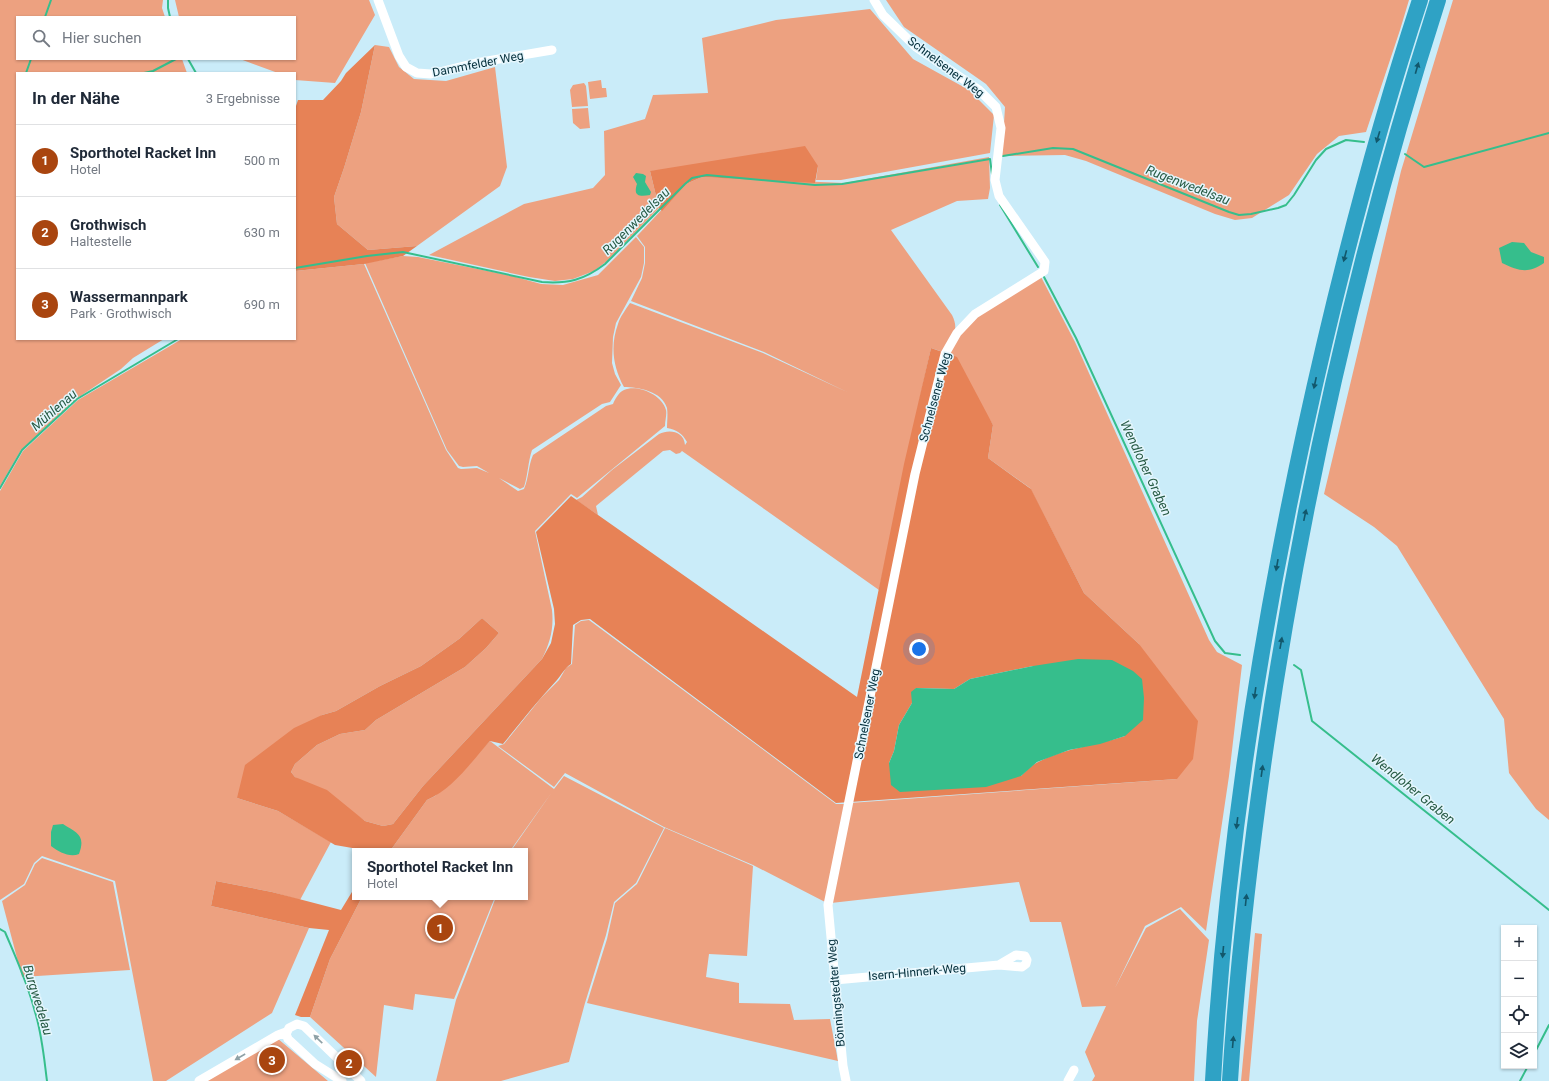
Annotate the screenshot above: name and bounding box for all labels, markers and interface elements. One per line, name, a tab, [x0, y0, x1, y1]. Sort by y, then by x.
search box	[16, 16, 296, 60]
icon: search	[30, 27, 52, 49]
text: Hier suchen	[62, 29, 141, 47]
street label: Schnelsener Weg	[905, 34, 987, 100]
street label: Dammfelder Weg	[431, 48, 525, 80]
one-way arrow	[1414, 62, 1420, 74]
text: In der Nähe	[32, 88, 120, 108]
text: 3 Ergebnisse	[206, 91, 280, 106]
one-way arrow	[1375, 132, 1381, 144]
text: Sporthotel Racket Inn	[70, 144, 216, 162]
text: 1	[41, 153, 49, 168]
text: 500 m	[243, 153, 280, 168]
text: Hotel	[70, 162, 101, 177]
water label: Rugenwedelsau	[1144, 162, 1232, 208]
water label: Rugenwedelsau	[599, 184, 673, 258]
text: Grothwisch	[70, 216, 146, 234]
text: 2	[41, 225, 49, 240]
text: 630 m	[243, 225, 280, 240]
text: Haltestelle	[70, 234, 132, 249]
one-way arrow	[1342, 250, 1348, 263]
text: Wassermannpark	[70, 288, 188, 306]
text: 3	[41, 297, 49, 312]
text: 690 m	[243, 297, 280, 312]
text: Park · Grothwisch	[70, 306, 172, 321]
street label: Schnelsener Weg	[916, 351, 954, 443]
one-way arrow	[1312, 377, 1318, 389]
water label: Mühlenau	[28, 386, 80, 434]
water label: Wendloher Graben	[1117, 418, 1175, 518]
one-way arrow	[1302, 509, 1308, 521]
one-way arrow	[1274, 559, 1280, 571]
one-way arrow	[1279, 637, 1285, 649]
your location	[909, 639, 929, 659]
street label: Schnelsener Weg	[851, 667, 883, 761]
one-way arrow	[1252, 687, 1258, 699]
water label: Wendloher Graben	[1368, 751, 1458, 827]
one-way arrow	[1259, 765, 1265, 777]
one-way arrow	[1234, 817, 1241, 829]
popup	[352, 848, 528, 900]
text: Sporthotel Racket Inn	[367, 858, 513, 876]
text: Hotel	[367, 876, 398, 891]
one-way arrow	[1243, 894, 1249, 906]
pin: 1	[427, 913, 453, 943]
map controls	[1501, 925, 1537, 1069]
button: +	[1501, 925, 1537, 961]
street label: Bönningstedter Weg	[824, 939, 848, 1047]
one-way arrow	[1220, 946, 1227, 959]
street label: Isern-Hinnerk-Weg	[868, 961, 966, 983]
button: −	[1501, 961, 1537, 997]
water label: Burgwedelau	[20, 963, 56, 1037]
button: locate	[1501, 997, 1537, 1033]
button: layers	[1501, 1033, 1537, 1069]
one-way arrow	[313, 1034, 323, 1044]
one-way arrow	[1230, 1036, 1236, 1048]
pin: 3	[259, 1045, 285, 1075]
pin: 2	[336, 1048, 362, 1078]
one-way arrow	[234, 1054, 246, 1061]

